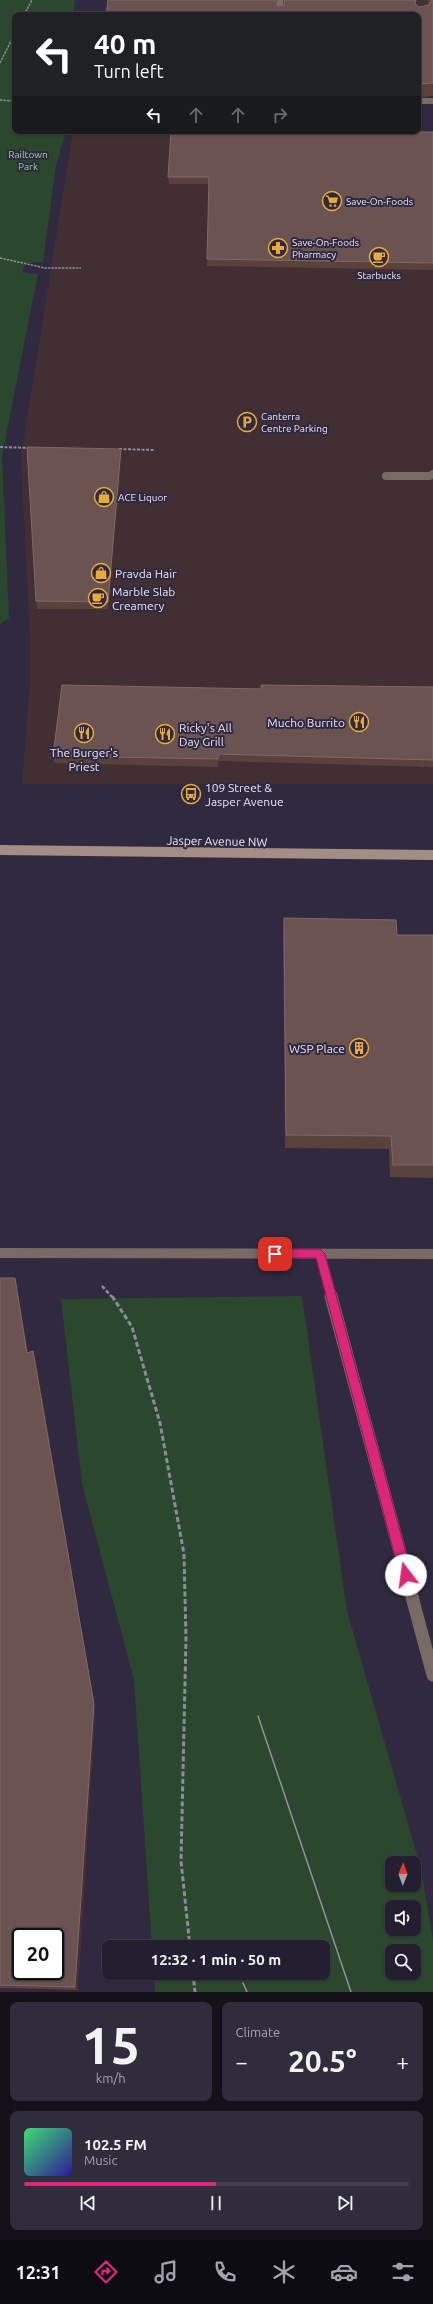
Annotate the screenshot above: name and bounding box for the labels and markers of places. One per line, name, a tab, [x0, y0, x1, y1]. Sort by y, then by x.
supermarket icon: Save-On-Foods	[321, 190, 343, 212]
place label: Save-On-Foods	[346, 196, 413, 207]
pharmacy icon: Save-On-Foods Pharmacy	[267, 237, 289, 259]
place label: Save-On-Foods Pharmacy	[292, 237, 359, 260]
cafe icon: Starbucks	[368, 246, 390, 268]
place label: Starbucks	[357, 270, 401, 281]
parking icon: Canterra Centre Parking	[236, 411, 258, 433]
place label: Canterra Centre Parking	[261, 411, 328, 434]
shop icon: ACE Liquor	[93, 486, 115, 508]
place label: ACE Liquor	[118, 492, 167, 503]
shop icon: Pravda Hair	[90, 562, 112, 584]
place label: Pravda Hair	[115, 567, 177, 580]
place label: Marble Slab Creamery	[112, 585, 175, 612]
cafe icon: Marble Slab Creamery	[87, 587, 109, 609]
restaurant icon: Mucho Burrito	[348, 711, 370, 733]
place label: Mucho Burrito	[267, 716, 345, 729]
place label: Ricky's All Day Grill	[179, 721, 232, 748]
restaurant icon: The Burger's Priest	[73, 722, 95, 744]
restaurant icon: Ricky's All Day Grill	[154, 723, 176, 745]
place label: The Burger's Priest	[50, 746, 118, 773]
place label: 109 Street & Jasper Avenue	[205, 781, 284, 808]
bus stop icon: 109 Street & Jasper Avenue	[180, 783, 202, 805]
building icon: WSP Place	[348, 1037, 370, 1059]
place label: WSP Place	[289, 1042, 345, 1055]
pin	[258, 1237, 292, 1271]

